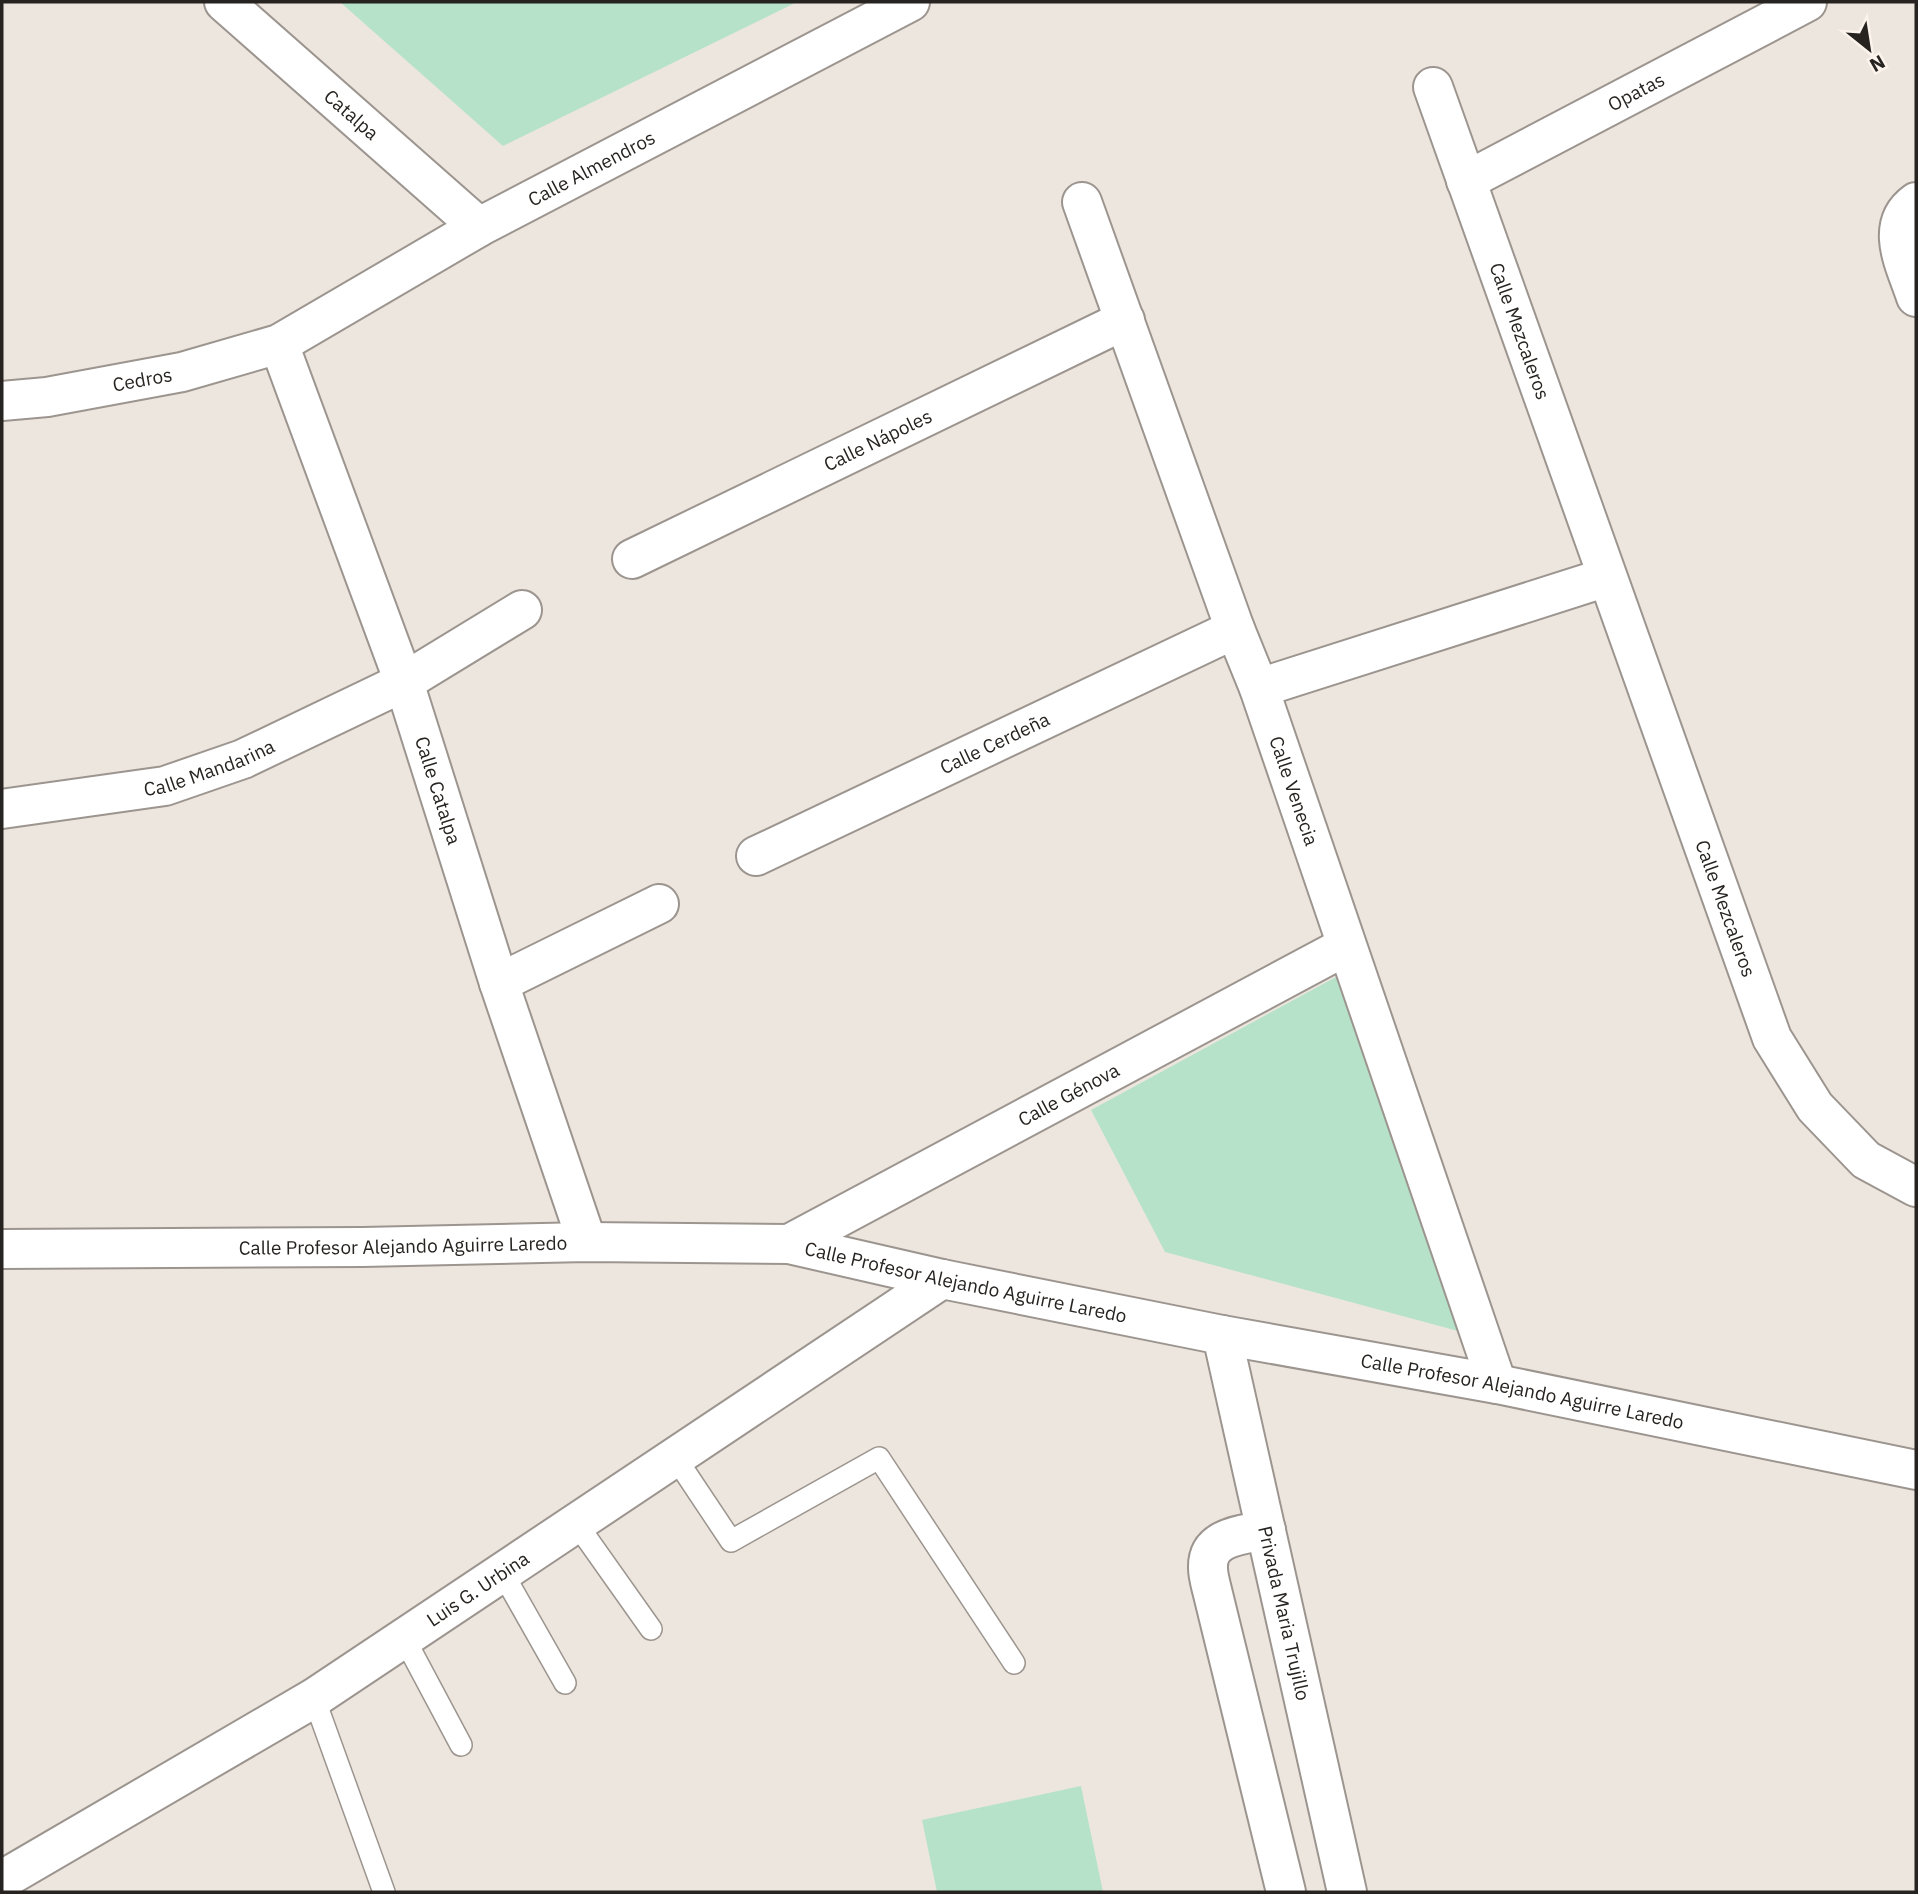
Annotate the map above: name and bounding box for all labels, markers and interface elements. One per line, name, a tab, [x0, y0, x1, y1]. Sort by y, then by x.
north arrow	[1834, 14, 1904, 84]
text: N	[1866, 50, 1889, 78]
street label: Opatas	[1604, 67, 1668, 117]
street label: Catalpa	[319, 84, 384, 145]
street label: Calle Almendros	[524, 125, 659, 211]
street label: Calle Mezcaleros	[1485, 259, 1555, 403]
street label: Cedros	[110, 362, 174, 397]
street label: Calle Nápoles	[820, 404, 936, 476]
street label: Calle Cerdeña	[936, 707, 1053, 779]
street label: Calle Catalpa	[410, 733, 467, 848]
street label: Calle Venecia	[1264, 733, 1324, 849]
street label: Calle Mandarina	[142, 734, 278, 801]
street label: Calle Mezcaleros	[1690, 837, 1761, 980]
street label: Calle Génova	[1014, 1058, 1123, 1131]
street label: Calle Profesor Alejando Aguirre Laredo	[239, 1230, 568, 1260]
street label: Calle Profesor Alejando Aguirre Laredo	[803, 1236, 1129, 1328]
street label: Calle Profesor Alejando Aguirre Laredo	[1359, 1348, 1686, 1434]
street label: Privada Maria Trujillo	[1253, 1523, 1316, 1703]
street label: Luis G. Urbina	[422, 1546, 534, 1632]

